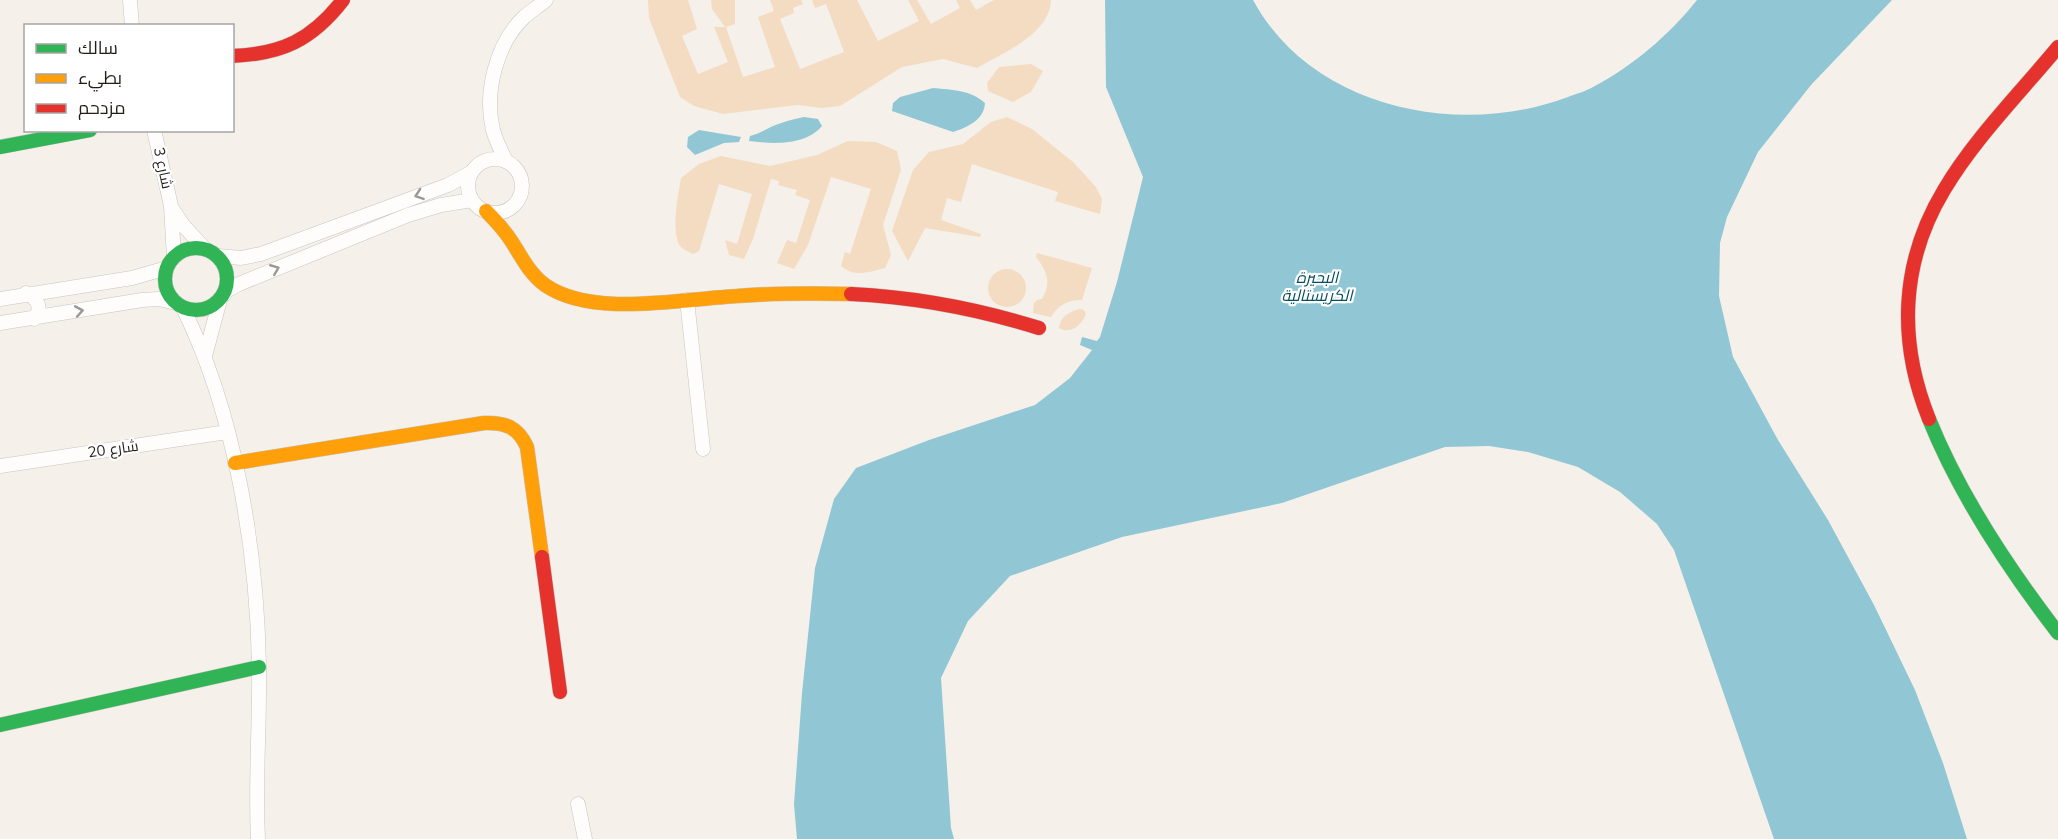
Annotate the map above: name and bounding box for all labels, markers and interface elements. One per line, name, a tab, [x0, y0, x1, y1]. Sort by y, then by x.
legend	[24, 24, 234, 132]
text: سالك	[78, 36, 118, 59]
text: بطيء	[78, 66, 122, 92]
text: مزدحم	[78, 96, 126, 120]
street label: شارع 3	[148, 145, 177, 191]
one-way arrow	[414, 188, 425, 201]
one-way arrow	[269, 264, 280, 276]
water label: البحيرة الكريستالية	[1281, 267, 1354, 305]
one-way arrow	[73, 305, 83, 318]
street label: شارع 20	[86, 436, 140, 463]

